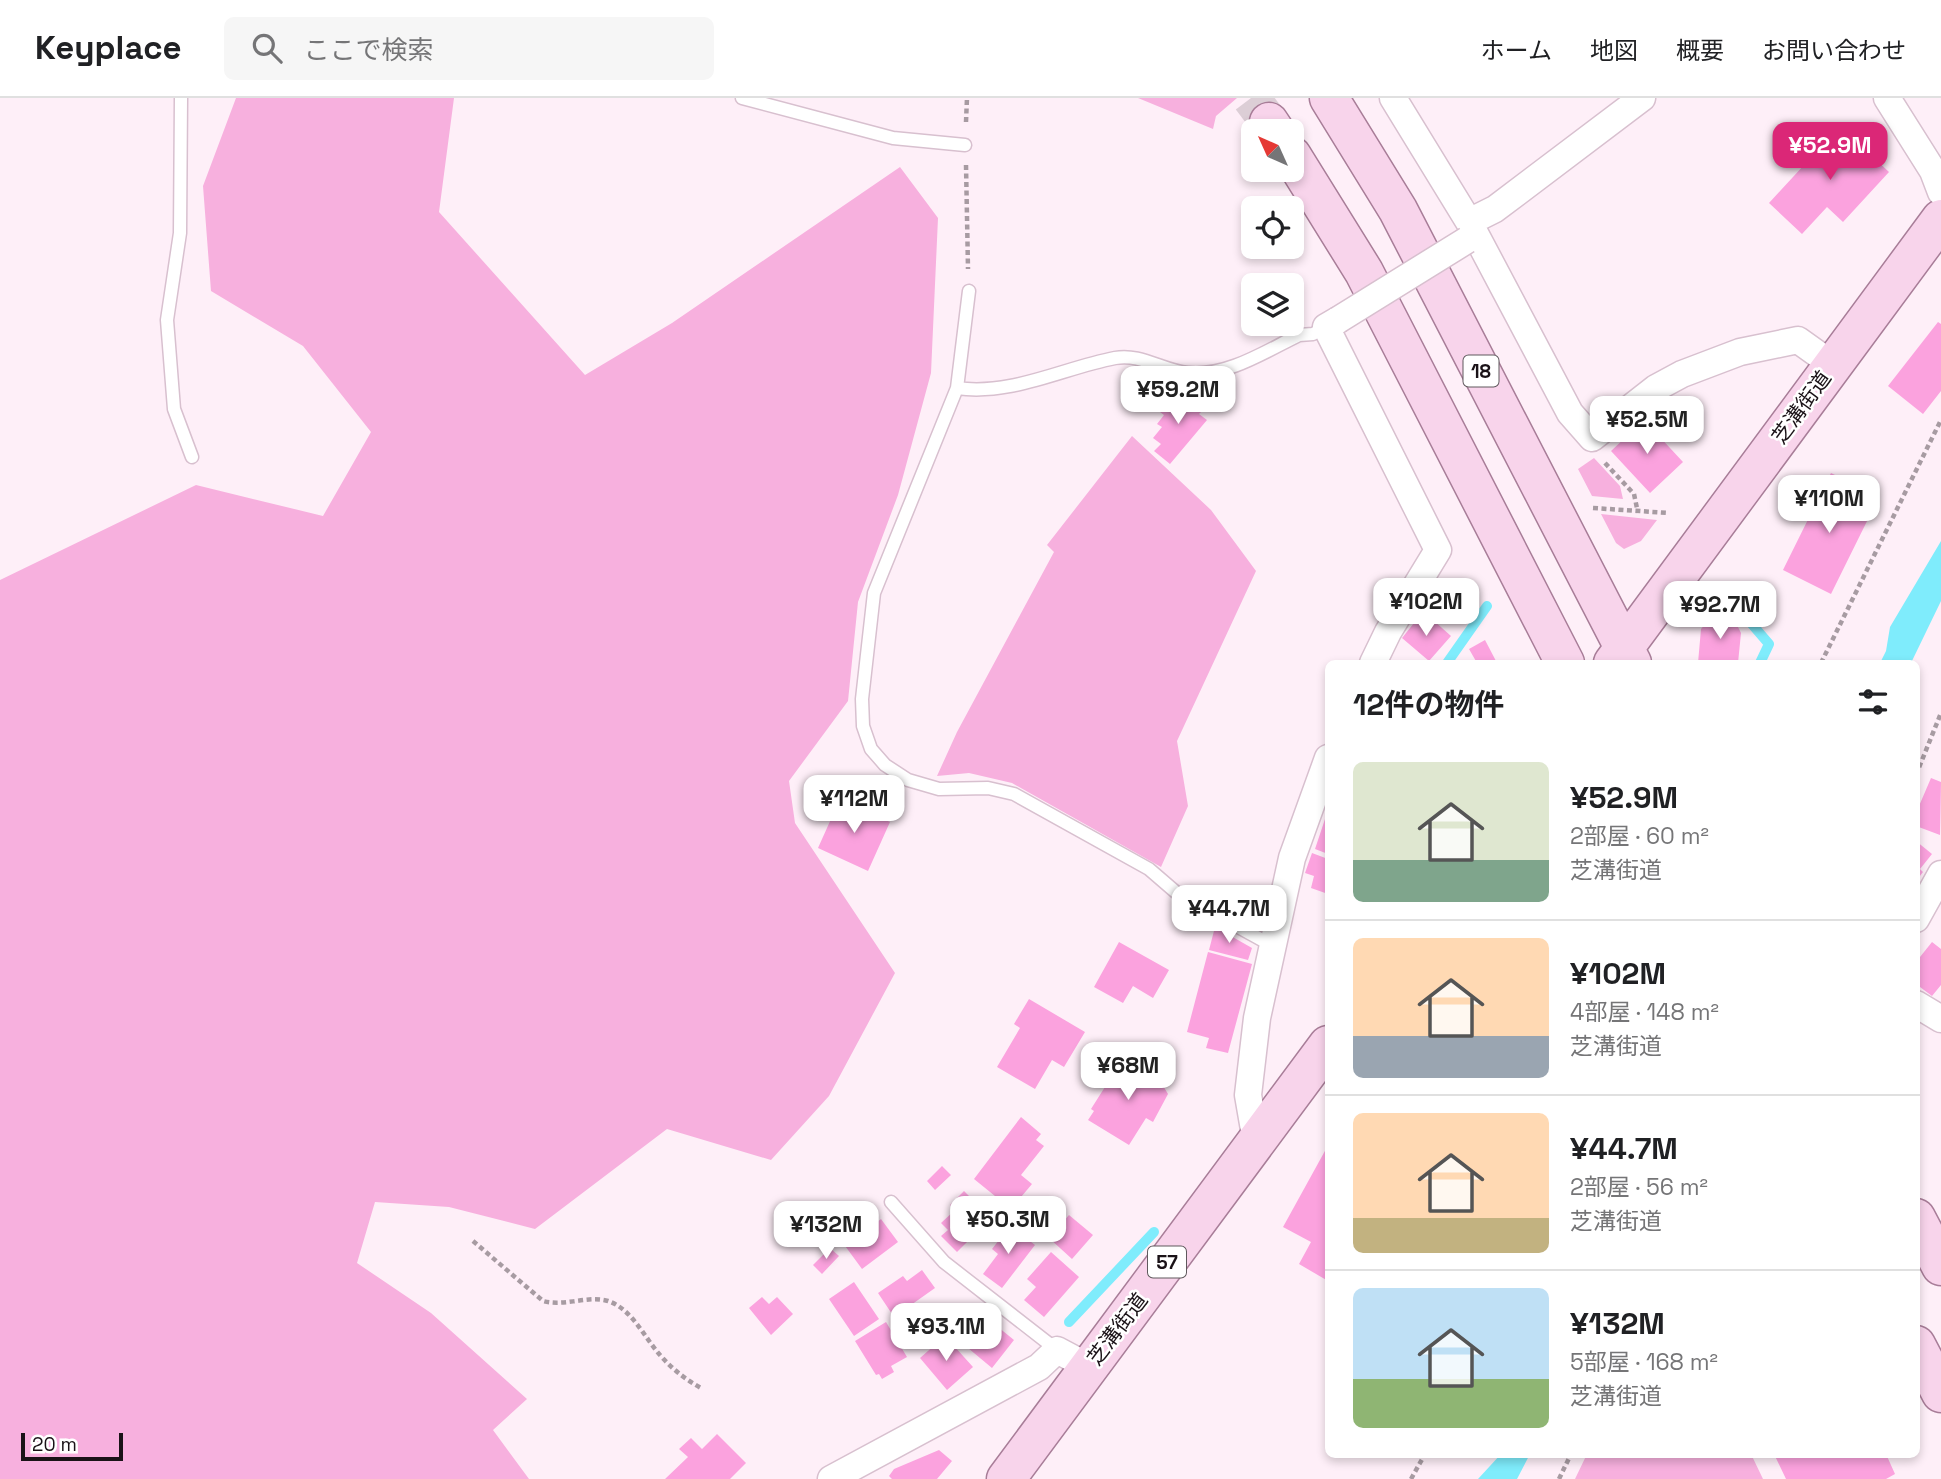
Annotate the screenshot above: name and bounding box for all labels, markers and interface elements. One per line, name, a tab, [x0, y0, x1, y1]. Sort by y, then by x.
search box	[224, 17, 714, 80]
text: Keyplace	[35, 27, 182, 69]
icon: search	[248, 29, 286, 67]
text: ここで検索	[304, 33, 434, 67]
text: ホーム	[1481, 35, 1552, 66]
text: 地図	[1590, 35, 1638, 66]
text: 概要	[1676, 35, 1724, 66]
text: お問い合わせ	[1762, 35, 1906, 66]
north arrow	[1241, 119, 1304, 182]
map controls	[1241, 119, 1304, 336]
pin: ¥52.9M	[1773, 122, 1887, 182]
text: ¥52.9M	[1789, 130, 1871, 160]
button: locate	[1241, 196, 1304, 259]
button: layers	[1241, 273, 1304, 336]
road number: 18	[1464, 356, 1498, 386]
street label: 芝溝街道	[1765, 365, 1837, 449]
pin: ¥59.2M	[1121, 366, 1235, 426]
text: ¥59.2M	[1137, 374, 1219, 404]
pin: ¥52.5M	[1590, 396, 1704, 456]
text: ¥52.5M	[1606, 404, 1688, 434]
pin: ¥110M	[1780, 476, 1878, 535]
text: ¥110M	[1794, 483, 1864, 513]
pin: ¥102M	[1377, 578, 1475, 638]
pin: ¥92.7M	[1663, 582, 1777, 641]
text: ¥102M	[1389, 586, 1463, 616]
text: ¥92.7M	[1679, 589, 1761, 619]
icon: filters	[1854, 683, 1892, 721]
text: 12件の物件	[1353, 685, 1504, 724]
pin: ¥112M	[805, 776, 903, 835]
text: ¥52.9M	[1570, 778, 1678, 817]
text: ¥112M	[820, 783, 889, 813]
icon: home	[1409, 790, 1493, 874]
text: 2部屋 · 60 m²	[1570, 821, 1709, 851]
text: 芝溝街道	[1570, 855, 1662, 885]
pin: ¥44.7M	[1172, 886, 1286, 945]
text: ¥44.7M	[1188, 893, 1270, 923]
text: ¥102M	[1570, 954, 1666, 993]
icon: home	[1409, 966, 1493, 1050]
text: 4部屋 · 148 m²	[1570, 997, 1719, 1027]
text: 芝溝街道	[1570, 1031, 1662, 1061]
pin: ¥68M	[1087, 1042, 1169, 1102]
text: ¥68M	[1097, 1050, 1159, 1080]
text: ¥44.7M	[1570, 1129, 1678, 1168]
icon: home	[1409, 1141, 1493, 1225]
text: 2部屋 · 56 m²	[1570, 1172, 1708, 1202]
pin: ¥50.3M	[951, 1196, 1065, 1256]
pin: ¥132M	[777, 1202, 875, 1261]
text: ¥50.3M	[966, 1204, 1050, 1234]
text: 芝溝街道	[1570, 1206, 1662, 1236]
text: ¥132M	[790, 1209, 862, 1239]
road number: 57	[1148, 1246, 1186, 1278]
street label: 芝溝街道	[1081, 1287, 1153, 1371]
pin: ¥93.1M	[889, 1304, 1003, 1363]
text: ¥132M	[1570, 1304, 1665, 1343]
text: ¥93.1M	[907, 1311, 985, 1341]
icon: home	[1409, 1316, 1493, 1400]
text: 5部屋 · 168 m²	[1570, 1347, 1718, 1377]
text: 芝溝街道	[1570, 1381, 1662, 1411]
scale bar	[21, 1430, 122, 1462]
text: 20 m	[32, 1432, 77, 1457]

